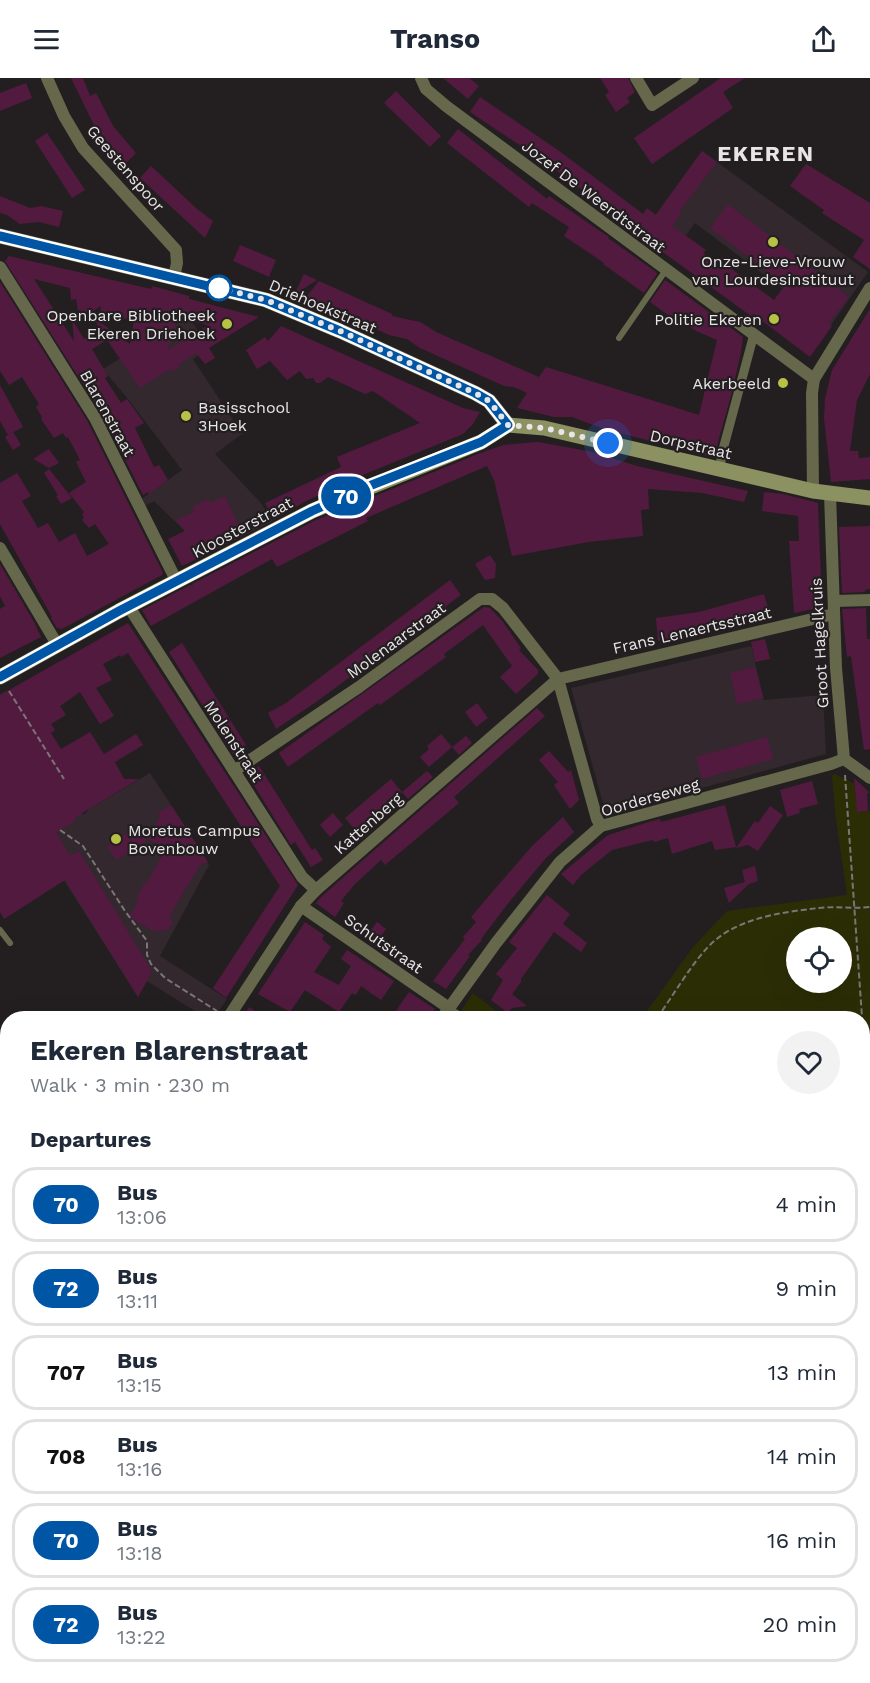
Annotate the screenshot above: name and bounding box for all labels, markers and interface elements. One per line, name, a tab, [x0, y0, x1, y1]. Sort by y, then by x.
icon: menu	[30, 23, 63, 56]
text: Transo	[390, 23, 480, 55]
icon: share	[807, 23, 840, 56]
street label: Geestenspoor	[83, 121, 169, 216]
street label: Jozef De Weerdtstraat	[518, 136, 670, 257]
district label: EKEREN	[717, 141, 815, 166]
marker: Onze-Lieve-Vrouw van Lourdesinstituut	[766, 235, 780, 249]
place label: Onze-Lieve-Vrouw van Lourdesinstituut	[692, 252, 854, 289]
unlabelled marker	[206, 275, 232, 301]
street label: Driehoekstraat	[266, 275, 380, 338]
place label: Openbare Bibliotheek Ekeren Driehoek	[46, 306, 215, 343]
place label: Politie Ekeren	[654, 310, 762, 329]
marker: Politie Ekeren	[767, 312, 781, 326]
marker: Openbare Bibliotheek Ekeren Driehoek	[220, 317, 234, 331]
street label: Blarenstraat	[76, 367, 139, 460]
place label: Akerbeeld	[692, 374, 771, 393]
marker: Akerbeeld	[776, 376, 790, 390]
place label: Basisschool 3Hoek	[198, 398, 290, 435]
marker: Basisschool 3Hoek	[179, 409, 193, 423]
street label: Dorpstraat	[648, 426, 734, 463]
your location	[593, 428, 623, 458]
line badge: 70	[319, 476, 373, 516]
text: 70	[333, 484, 359, 509]
street label: Kloosterstraat	[189, 493, 296, 562]
street label: Groot Hagelkruis	[807, 577, 832, 709]
street label: Molenaarstraat	[343, 598, 450, 683]
street label: Frans Lenaertsstraat	[611, 603, 774, 658]
street label: Molenstraat	[200, 697, 267, 786]
street label: Oorderseweg	[599, 774, 702, 821]
street label: Kattenberg	[330, 788, 407, 858]
place label: Moretus Campus Bovenbouw	[128, 821, 260, 858]
marker: Moretus Campus Bovenbouw	[109, 832, 123, 846]
street label: Schutstraat	[341, 909, 427, 978]
map controls	[786, 927, 852, 993]
button: locate	[786, 927, 852, 993]
button: heart	[777, 1031, 840, 1094]
text: Ekeren Blarenstraat	[30, 1034, 308, 1067]
text: Walk · 3 min · 230 m	[30, 1073, 230, 1097]
text: Departures	[30, 1127, 151, 1152]
text: Bus	[117, 1180, 157, 1205]
text: 70	[53, 1192, 79, 1217]
text: 4 min	[776, 1192, 837, 1217]
text: 13:06	[117, 1205, 167, 1229]
text: Bus	[117, 1264, 157, 1289]
text: 72	[53, 1276, 79, 1301]
text: 9 min	[775, 1276, 837, 1301]
text: 13:11	[117, 1289, 158, 1313]
text: Bus	[117, 1348, 157, 1373]
text: 707	[47, 1360, 85, 1385]
text: 13 min	[768, 1360, 837, 1385]
text: 13:15	[117, 1373, 162, 1397]
text: Bus	[117, 1432, 157, 1457]
text: 708	[47, 1444, 85, 1469]
text: 14 min	[767, 1444, 837, 1469]
text: 13:16	[117, 1457, 162, 1481]
text: Bus	[117, 1516, 157, 1541]
text: 70	[53, 1528, 79, 1553]
text: 16 min	[767, 1528, 837, 1553]
text: 13:18	[117, 1541, 163, 1565]
text: Bus	[117, 1600, 157, 1625]
text: 72	[53, 1612, 79, 1637]
text: 20 min	[763, 1612, 837, 1637]
text: 13:22	[117, 1625, 166, 1649]

